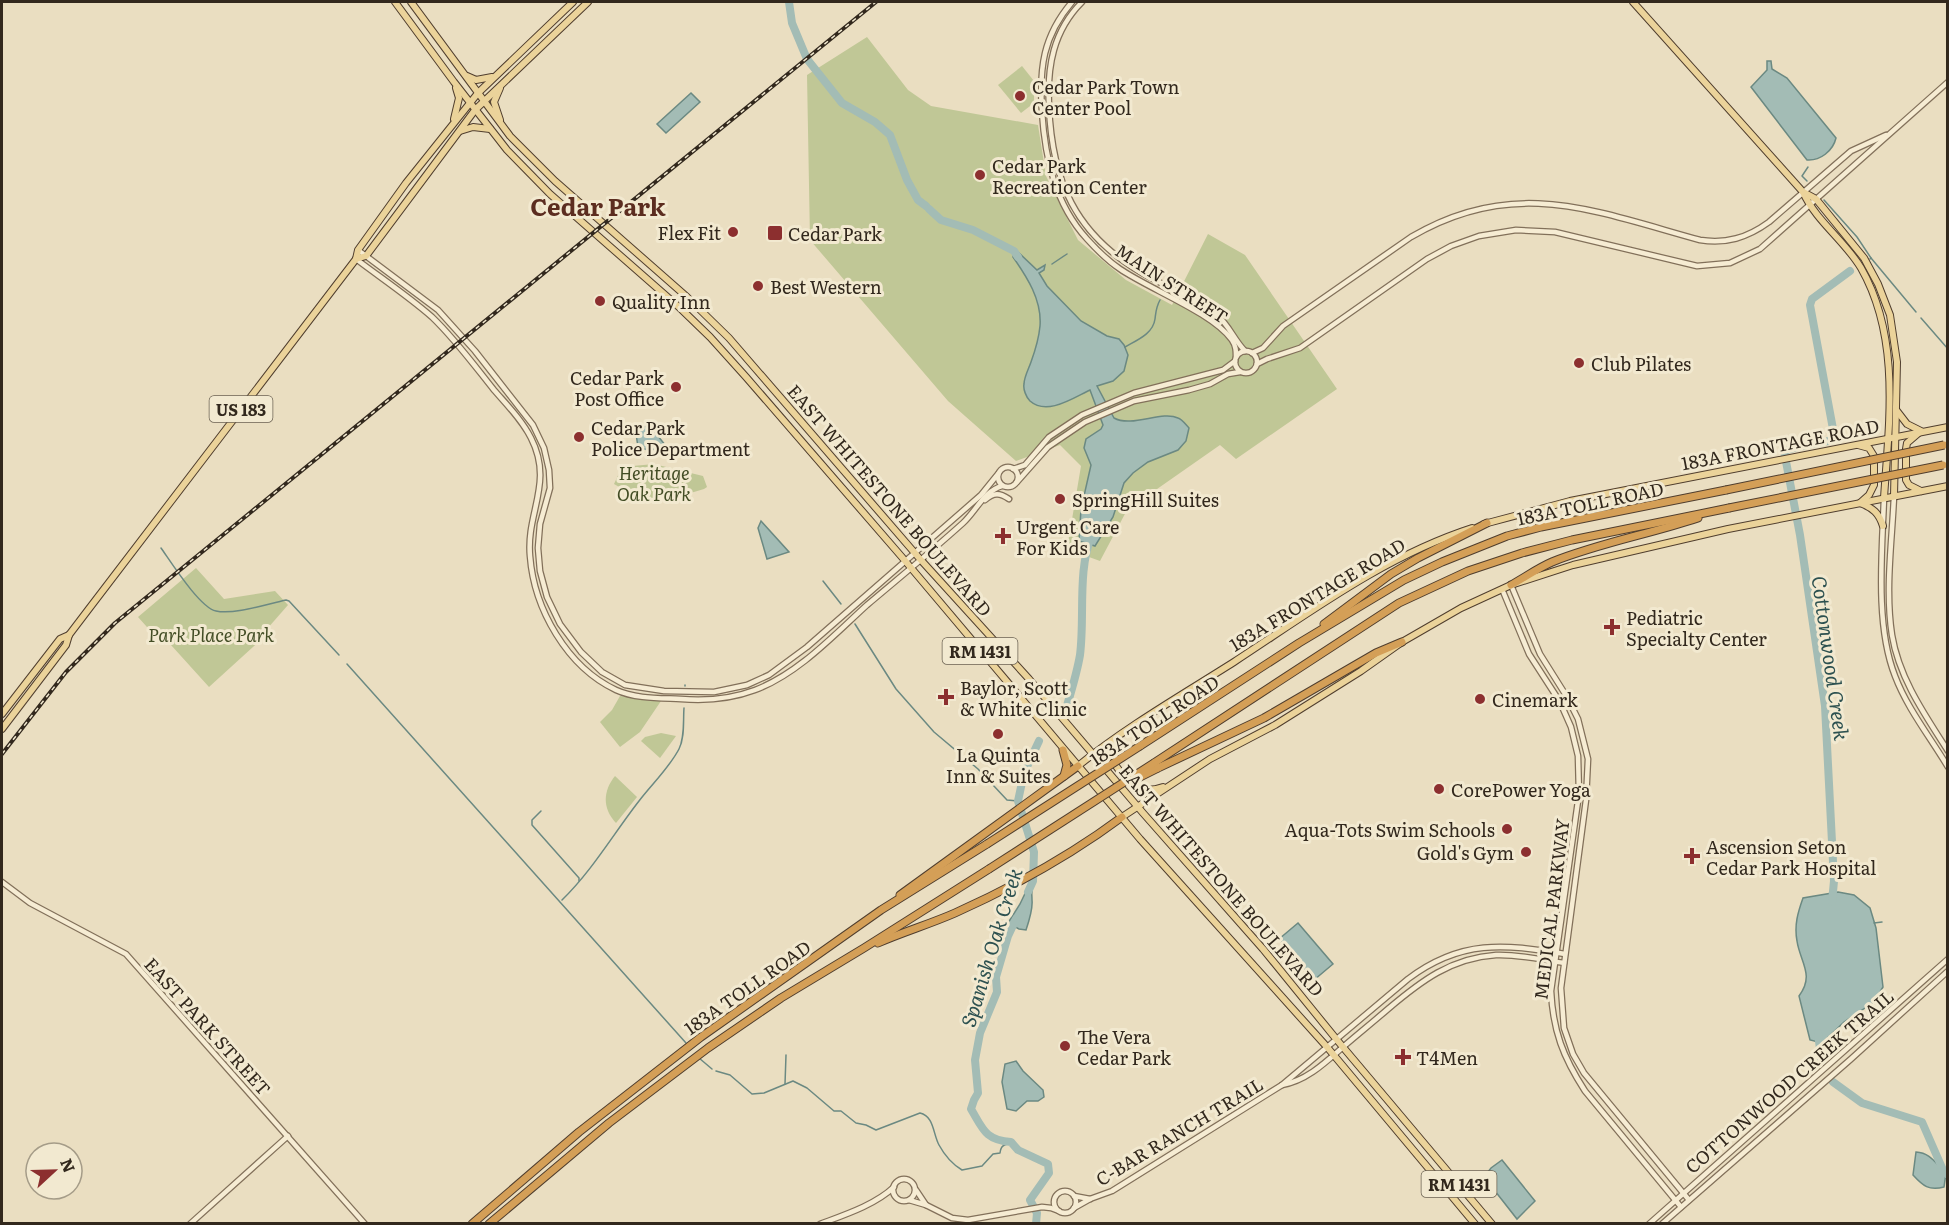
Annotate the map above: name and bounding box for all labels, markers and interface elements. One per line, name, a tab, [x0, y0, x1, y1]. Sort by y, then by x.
place label: Cedar Park Town Center Pool	[1032, 73, 1180, 121]
marker: Cedar Park Town Center Pool	[1013, 89, 1027, 103]
place label: Cedar Park Recreation Center	[992, 152, 1147, 200]
marker: Cedar Park Recreation Center	[973, 168, 987, 182]
district label: Cedar Park	[530, 188, 667, 223]
place label: Flex Fit	[658, 219, 722, 246]
place label: Cedar Park	[788, 220, 883, 247]
marker: Cedar Park	[766, 224, 784, 242]
marker: Flex Fit	[726, 225, 740, 239]
street label: MAIN STREET	[1110, 236, 1234, 330]
place label: Best Western	[770, 273, 882, 300]
marker: Best Western	[751, 279, 765, 293]
place label: Quality Inn	[612, 288, 711, 315]
marker: Quality Inn	[593, 294, 607, 308]
place label: Club Pilates	[1591, 350, 1691, 377]
marker: Club Pilates	[1572, 356, 1586, 370]
place label: Cedar Park Post Office	[570, 364, 665, 412]
street label: EAST WHITESTONE BOULEVARD	[781, 378, 999, 622]
marker: Cedar Park Post Office	[669, 380, 683, 394]
road number: US 183	[210, 396, 272, 422]
street label: 183A FRONTAGE ROAD	[1679, 412, 1881, 476]
place label: Cedar Park Police Department	[591, 414, 751, 462]
marker: Cedar Park Police Department	[572, 430, 586, 444]
park label: Heritage Oak Park	[617, 459, 691, 507]
street label: 183A TOLL ROAD	[1514, 474, 1666, 532]
place label: SpringHill Suites	[1072, 486, 1219, 513]
marker: SpringHill Suites	[1053, 492, 1067, 506]
place label: Urgent Care For Kids	[1016, 513, 1119, 561]
marker: Urgent Care For Kids	[994, 527, 1012, 545]
street label: 183A FRONTAGE ROAD	[1224, 531, 1410, 657]
water label: Cottonwood Creek	[1806, 574, 1858, 742]
place label: Pediatric Specialty Center	[1626, 604, 1767, 652]
marker: Pediatric Specialty Center	[1603, 618, 1621, 636]
park label: Park Place Park	[148, 621, 274, 648]
road number: RM 1431	[942, 638, 1018, 664]
street label: 183A TOLL ROAD	[1084, 668, 1224, 772]
place label: Baylor, Scott & White Clinic	[960, 674, 1087, 722]
place label: Cinemark	[1492, 686, 1579, 713]
marker: Baylor, Scott & White Clinic	[937, 688, 955, 706]
marker: Cinemark	[1473, 692, 1487, 706]
marker: La Quinta Inn & Suites	[991, 727, 1005, 741]
place label: La Quinta Inn & Suites	[946, 741, 1050, 789]
street label: EAST WHITESTONE BOULEVARD	[1113, 758, 1331, 1002]
place label: CorePower Yoga	[1451, 776, 1591, 803]
marker: CorePower Yoga	[1432, 782, 1446, 796]
place label: Aqua-Tots Swim Schools	[1285, 816, 1495, 843]
street label: MEDICAL PARKWAY	[1526, 817, 1576, 1001]
marker: Aqua-Tots Swim Schools	[1500, 822, 1514, 836]
place label: Ascension Seton Cedar Park Hospital	[1706, 833, 1876, 881]
place label: Gold's Gym	[1417, 839, 1514, 866]
marker: Gold's Gym	[1519, 845, 1533, 859]
marker: Ascension Seton Cedar Park Hospital	[1683, 847, 1701, 865]
water label: Spanish Oak Creek	[952, 864, 1028, 1030]
street label: 183A TOLL ROAD	[678, 933, 816, 1041]
street label: EAST PARK STREET	[139, 951, 277, 1101]
street label: COTTONWOOD CREEK TRAIL	[1679, 983, 1899, 1179]
place label: The Vera Cedar Park	[1077, 1023, 1172, 1071]
marker: The Vera Cedar Park	[1058, 1039, 1072, 1053]
place label: T4Men	[1416, 1044, 1478, 1071]
marker: T4Men	[1394, 1048, 1412, 1066]
street label: C-BAR RANCH TRAIL	[1090, 1070, 1268, 1192]
north arrow	[24, 1141, 84, 1201]
text: N	[55, 1154, 82, 1176]
road number: RM 1431	[1422, 1171, 1496, 1197]

